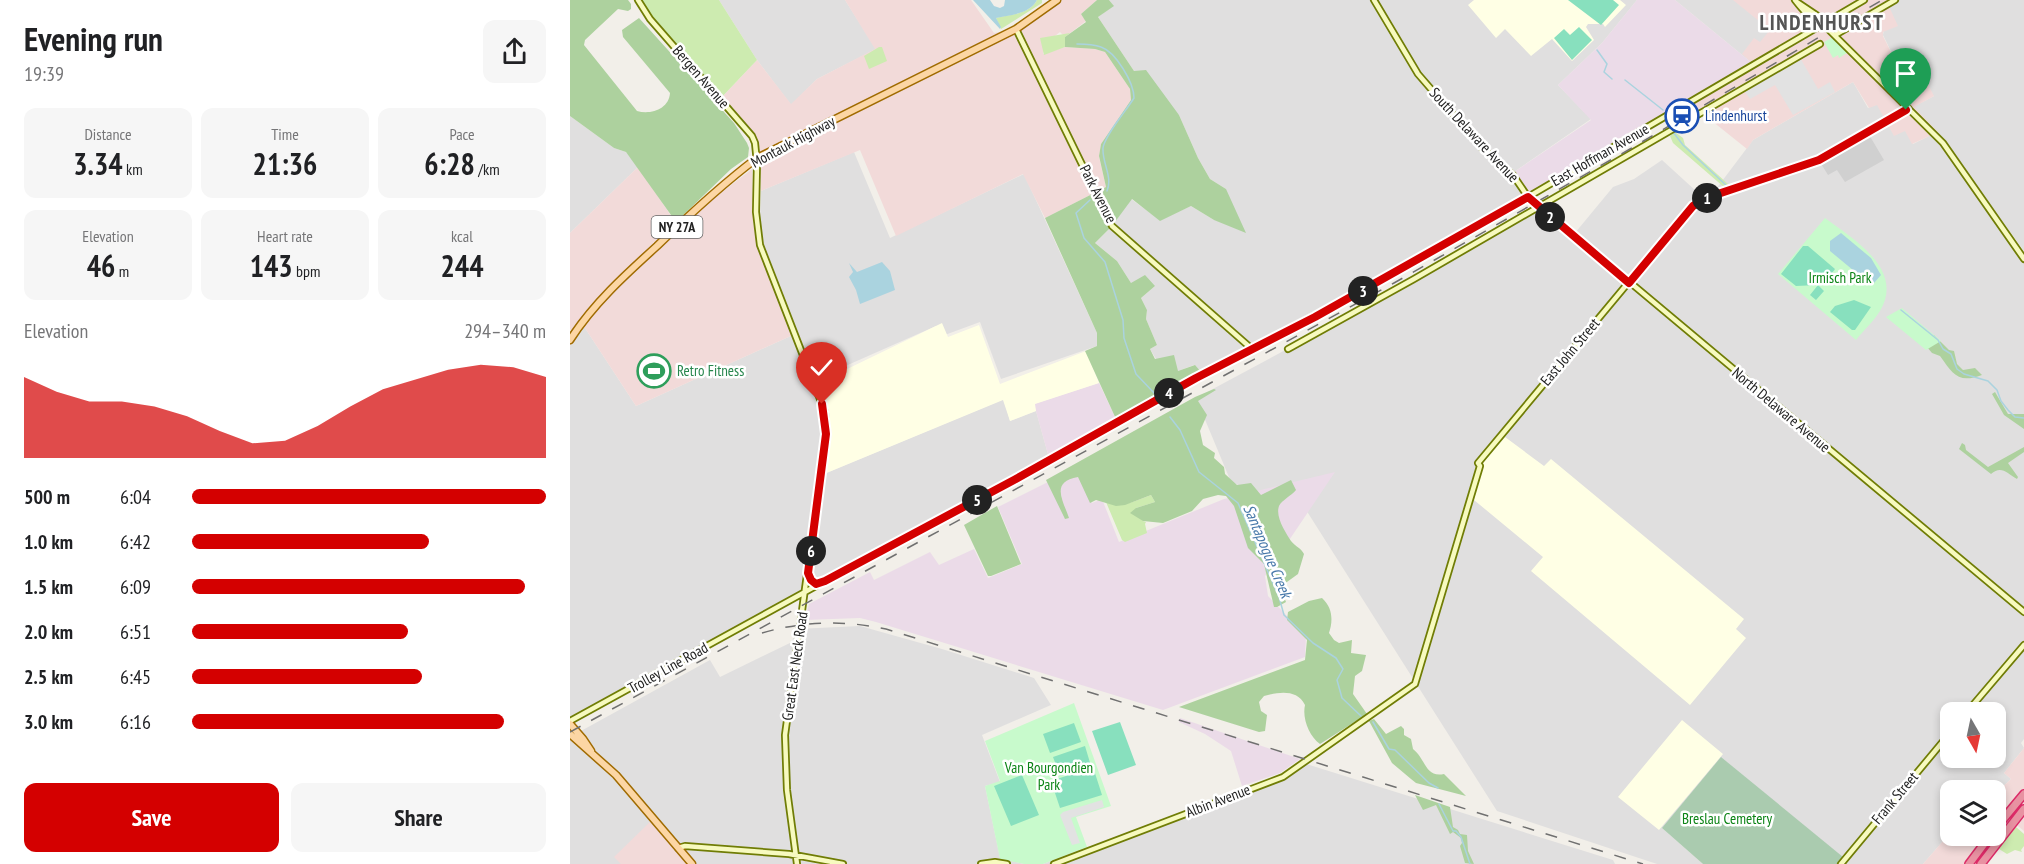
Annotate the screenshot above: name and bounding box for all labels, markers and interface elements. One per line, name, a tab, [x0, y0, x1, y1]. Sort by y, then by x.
district label: LINDENHURST	[1759, 9, 1885, 36]
text: Evening run	[24, 17, 163, 60]
button: share	[483, 20, 546, 83]
street label: Bergen Avenue	[669, 41, 734, 112]
pin	[1880, 48, 1931, 110]
icon: arrive	[1889, 57, 1922, 90]
text: 19:39	[24, 61, 64, 87]
street label: South Delaware Avenue	[1426, 83, 1523, 186]
station icon: Lindenhurst	[1664, 98, 1700, 134]
place label: Lindenhurst	[1705, 106, 1767, 125]
street label: Montauk Highway	[747, 111, 838, 172]
street label: East Hoffman Avenue	[1547, 119, 1652, 190]
text: Distance	[84, 124, 132, 144]
text: Time	[271, 124, 299, 144]
text: Pace	[449, 124, 475, 144]
text: 3.34	[73, 144, 123, 183]
text: 21:36	[253, 144, 317, 183]
text: 6:28	[424, 144, 475, 183]
text: km	[123, 159, 143, 179]
text: /km	[475, 159, 500, 179]
street label: Park Avenue	[1076, 162, 1121, 226]
pin: 1	[1692, 183, 1722, 213]
text: 1	[1703, 188, 1711, 208]
pin: 2	[1535, 202, 1565, 232]
text: 2	[1546, 207, 1554, 227]
road number: NY 27A	[652, 216, 702, 238]
text: Elevation	[82, 226, 134, 246]
text: Heart rate	[257, 226, 313, 246]
text: kcal	[451, 226, 473, 246]
text: 46	[87, 246, 115, 285]
text: 143	[250, 246, 293, 285]
text: 244	[440, 246, 484, 285]
text: m	[115, 261, 129, 281]
text: bpm	[293, 261, 320, 281]
park label: Irmisch Park	[1808, 268, 1872, 287]
pin: 3	[1348, 276, 1378, 306]
text: 3	[1359, 281, 1367, 301]
street label: East John Street	[1536, 314, 1603, 389]
text: Elevation	[24, 318, 88, 344]
text: 294–340 m	[464, 318, 546, 344]
pin	[796, 342, 847, 404]
icon: check	[805, 351, 838, 384]
sports icon: Retro Fitness	[636, 353, 672, 389]
place label: Retro Fitness	[677, 361, 744, 380]
street label: North Delaware Avenue	[1728, 363, 1834, 456]
pin: 4	[1154, 378, 1184, 408]
text: 4	[1165, 383, 1173, 403]
text: 500 m	[24, 484, 70, 510]
text: 6:04	[120, 484, 151, 510]
pin: 5	[962, 485, 992, 515]
text: 5	[973, 490, 981, 510]
water label: Santapogue Creek	[1239, 501, 1297, 602]
text: 1.0 km	[24, 529, 73, 555]
text: 6:42	[120, 529, 151, 555]
pin: 6	[796, 536, 826, 566]
text: 6	[807, 541, 815, 561]
text: 1.5 km	[24, 574, 73, 600]
text: 6:09	[120, 574, 151, 600]
street label: Great East Neck Road	[777, 610, 812, 721]
text: 2.0 km	[24, 619, 73, 645]
text: 6:51	[120, 619, 151, 645]
street label: Trolley Line Road	[625, 638, 711, 697]
text: 2.5 km	[24, 664, 73, 690]
text: 6:45	[120, 664, 151, 690]
north arrow	[1940, 702, 2006, 768]
map controls	[1940, 702, 2006, 846]
text: 3.0 km	[24, 709, 73, 735]
text: 6:16	[120, 709, 151, 735]
park label: Van Bourgondien Park	[1004, 758, 1093, 794]
street label: Frank Street	[1867, 768, 1922, 828]
street label: Albin Avenue	[1183, 780, 1253, 822]
button: layers	[1940, 780, 2006, 846]
button: Save	[24, 783, 279, 852]
button: Share	[291, 783, 546, 852]
park label: Breslau Cemetery	[1682, 809, 1772, 828]

